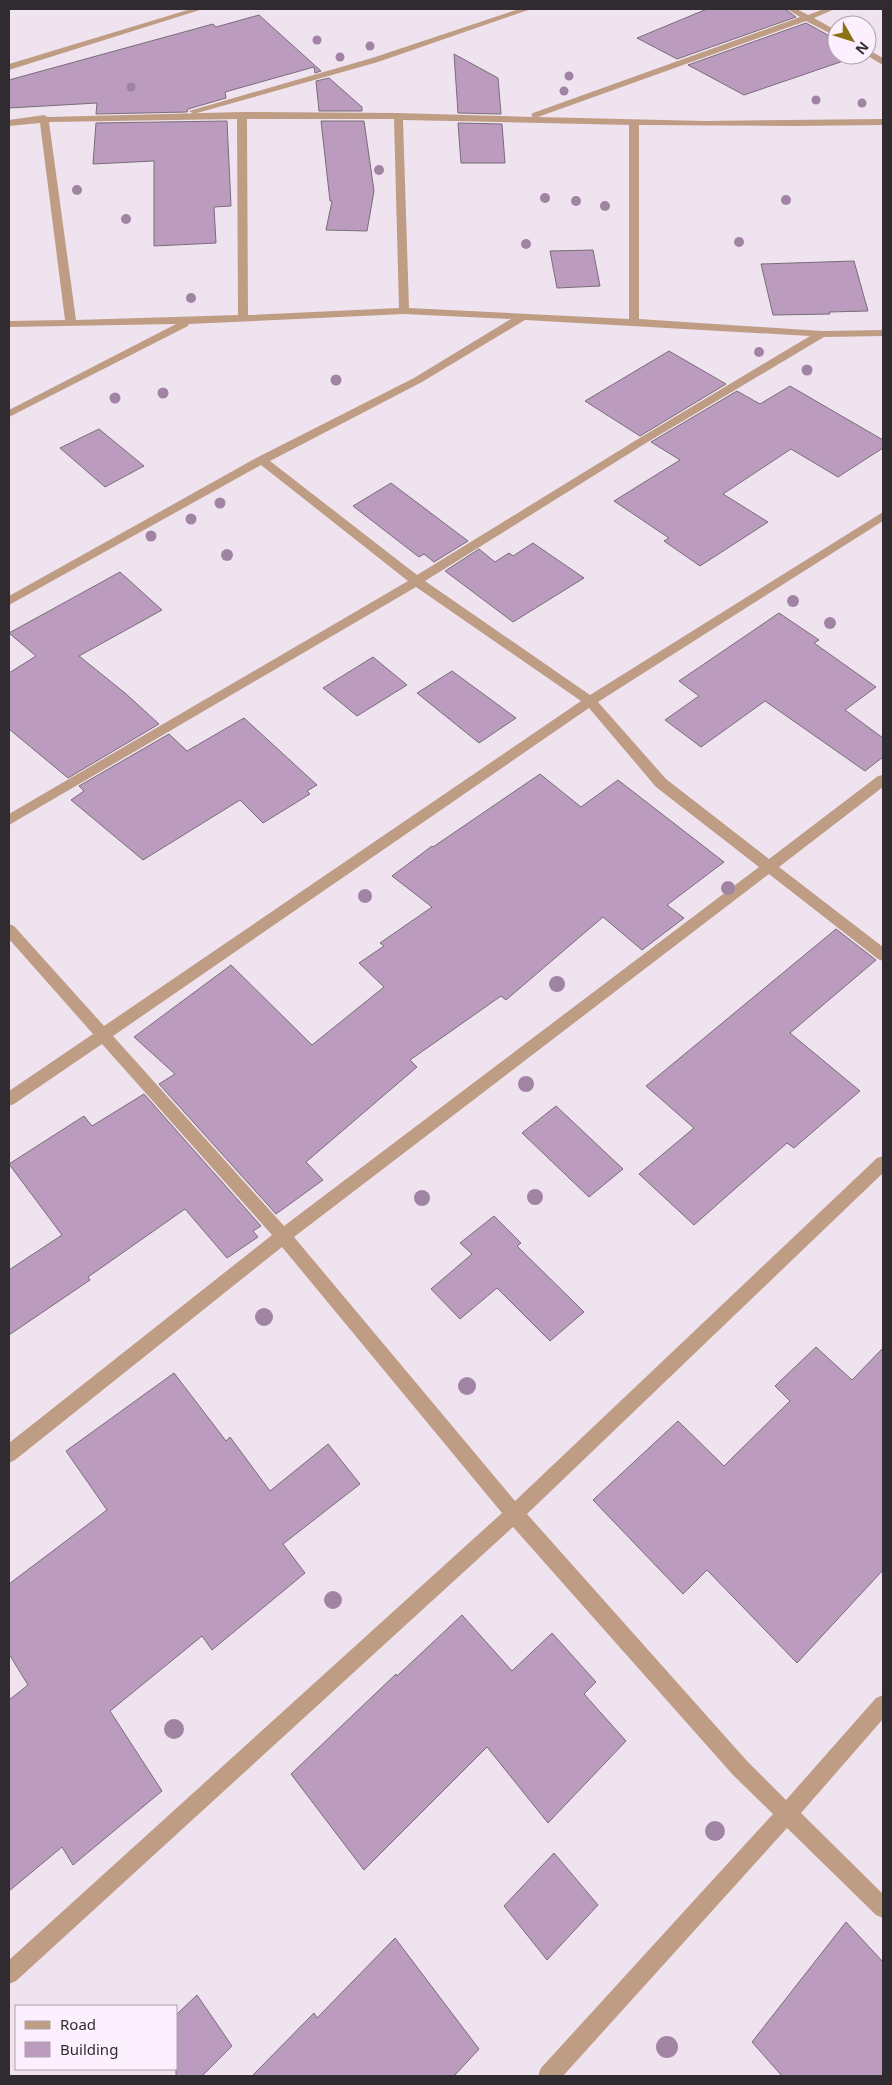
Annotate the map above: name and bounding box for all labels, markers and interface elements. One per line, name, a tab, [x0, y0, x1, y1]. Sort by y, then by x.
north arrow	[827, 15, 877, 65]
text: N	[852, 38, 873, 59]
legend	[15, 2005, 178, 2070]
text: Road	[60, 2014, 96, 2034]
text: Building	[60, 2039, 118, 2059]

